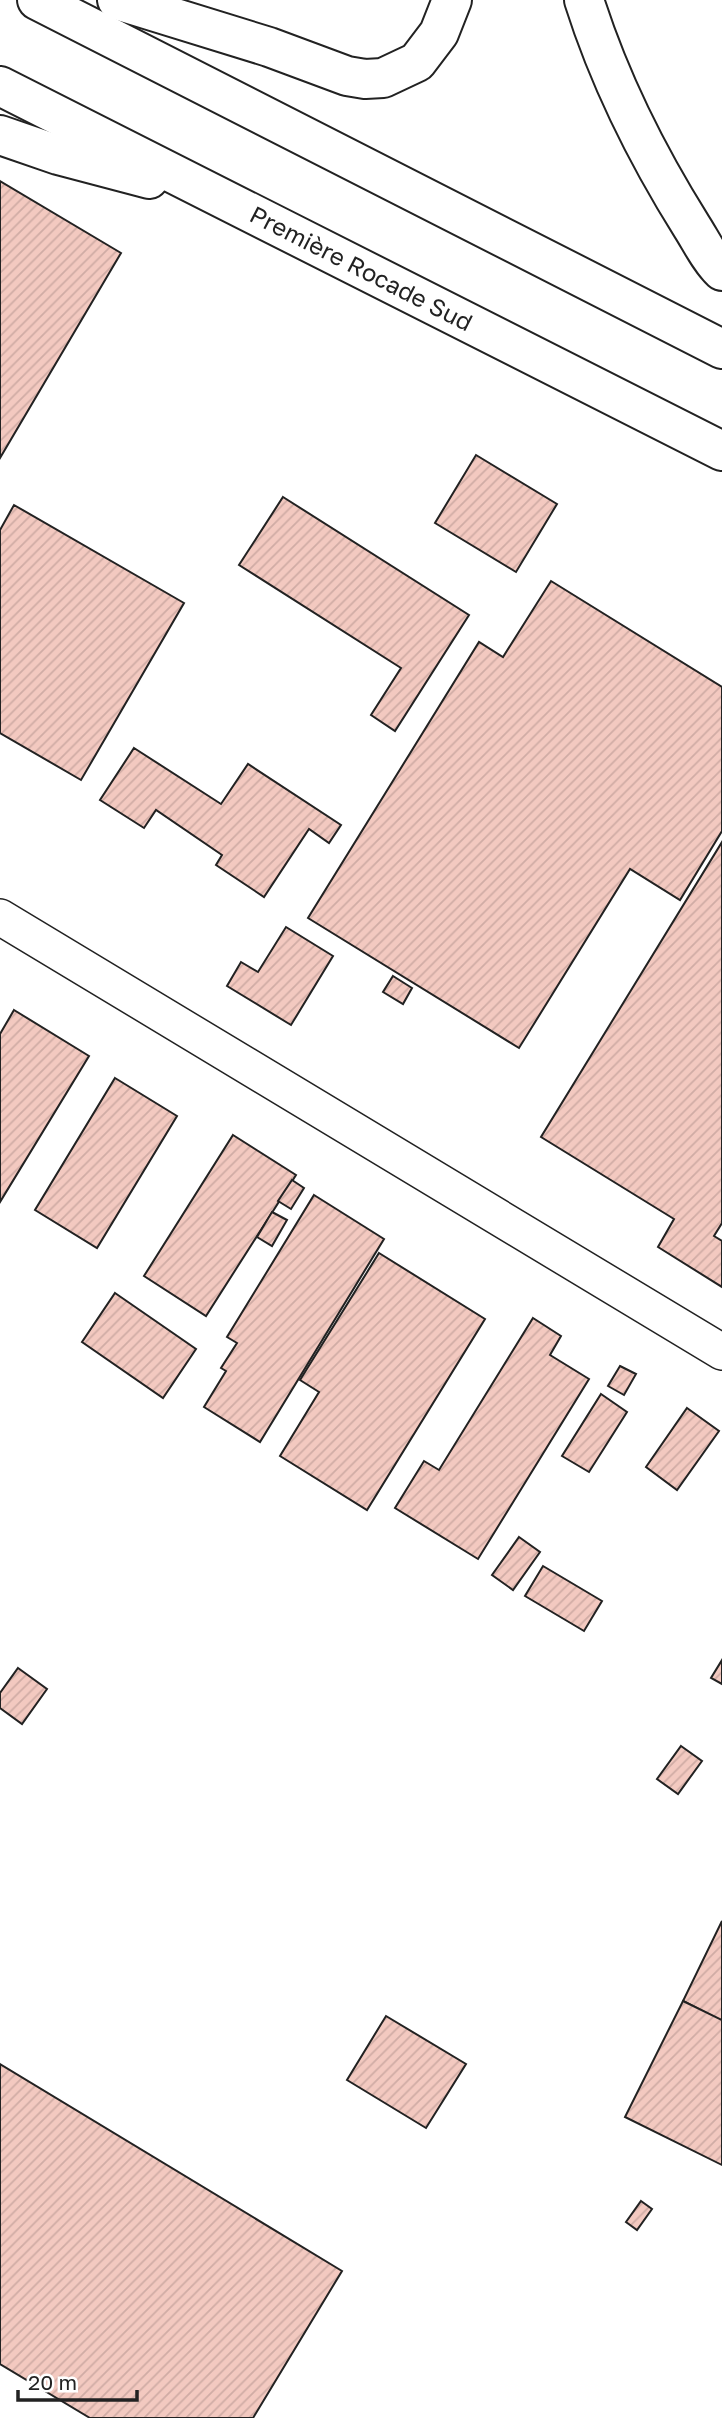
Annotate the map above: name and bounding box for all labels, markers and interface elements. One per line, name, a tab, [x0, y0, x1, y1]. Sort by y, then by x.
street label: Première Rocade Sud	[246, 199, 478, 336]
scale bar	[18, 2358, 136, 2402]
text: 20 m	[28, 2369, 77, 2395]

